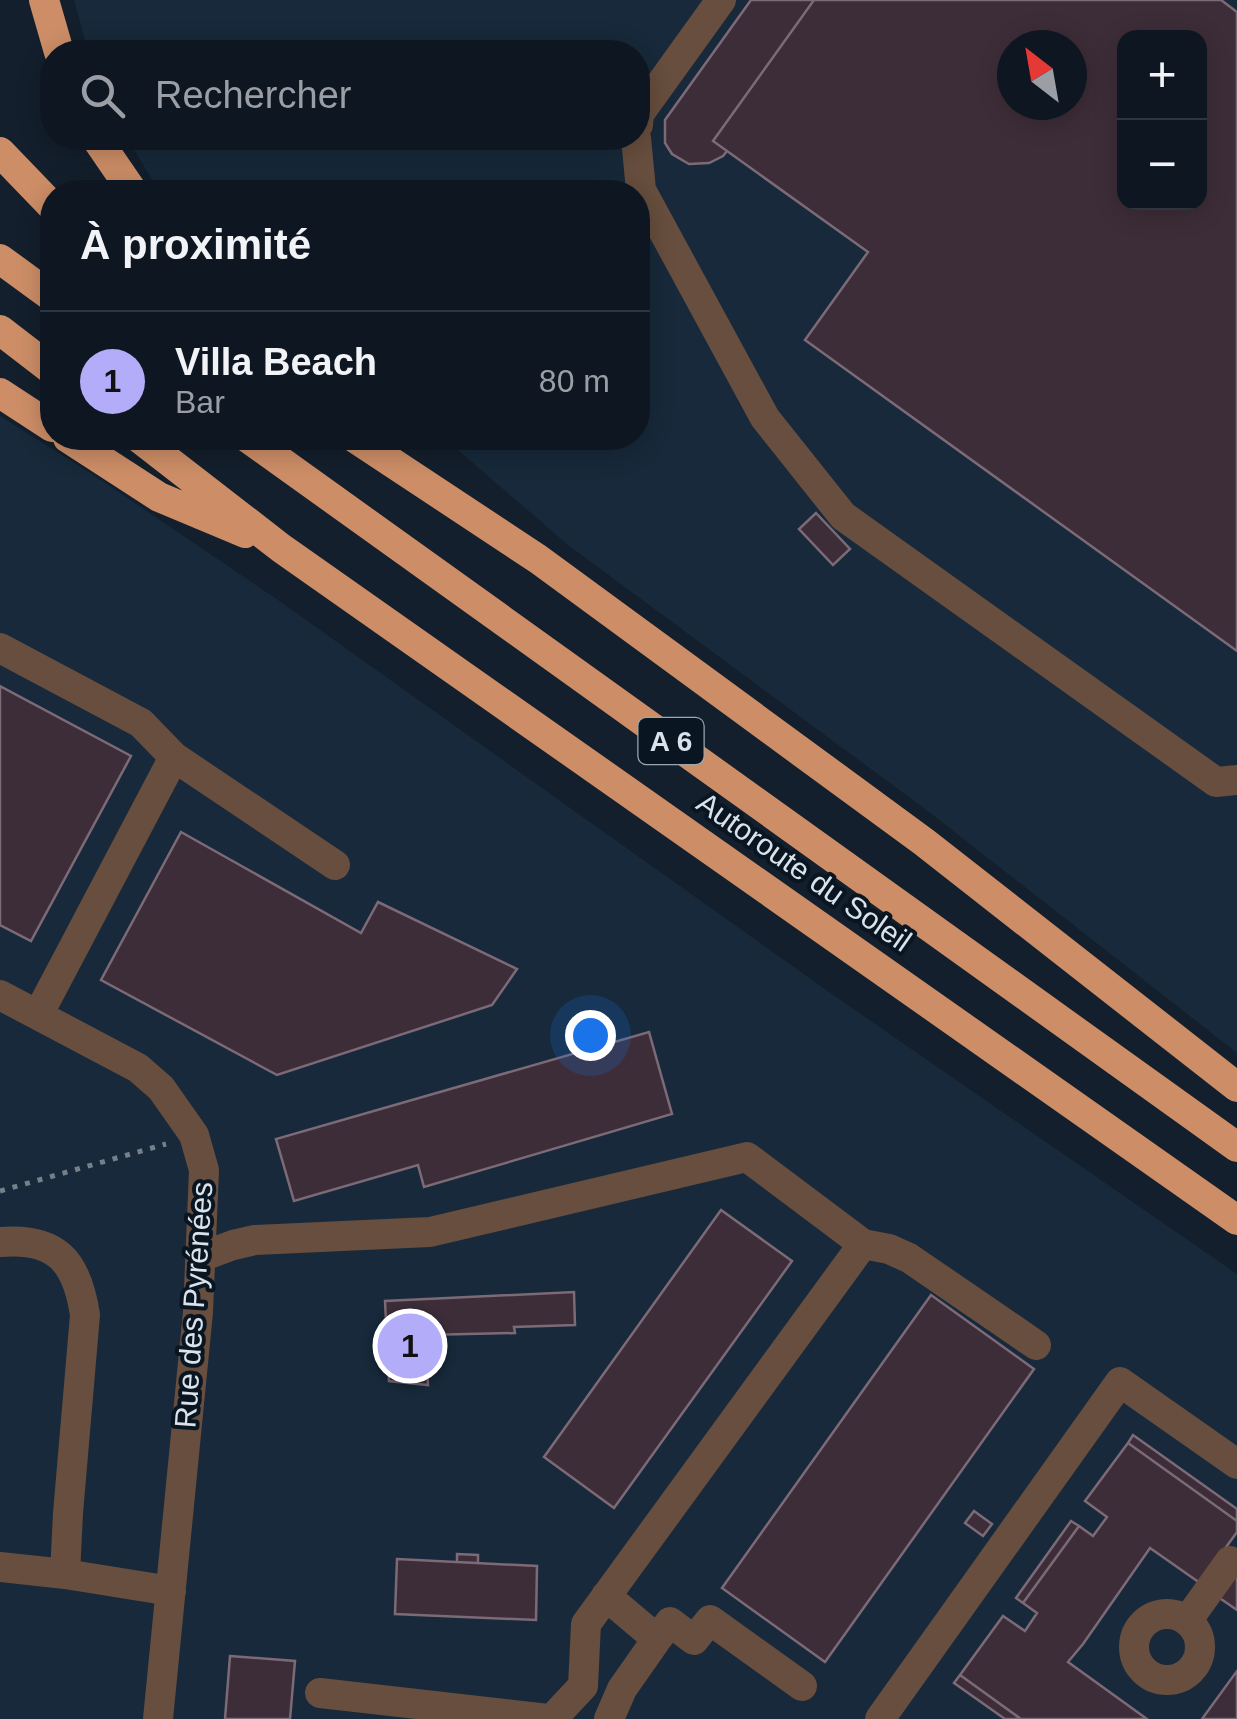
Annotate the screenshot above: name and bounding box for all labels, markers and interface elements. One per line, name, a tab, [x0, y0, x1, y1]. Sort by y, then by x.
north arrow	[997, 30, 1087, 120]
map controls	[1117, 30, 1207, 210]
button: +	[1117, 30, 1207, 120]
search box	[40, 40, 650, 150]
icon: search	[75, 68, 130, 123]
text: Rechercher	[155, 74, 351, 116]
button: −	[1117, 120, 1207, 210]
text: À proximité	[80, 221, 311, 268]
text: Villa Beach	[175, 341, 377, 383]
text: 1	[104, 363, 121, 399]
text: 80 m	[539, 363, 610, 399]
text: Bar	[175, 384, 225, 420]
road number: A 6	[638, 718, 704, 764]
street label: Autoroute du Soleil	[691, 785, 918, 958]
your location	[565, 1010, 616, 1061]
street label: Rue des Pyrénées	[168, 1181, 219, 1429]
pin: 1	[378, 1308, 442, 1384]

